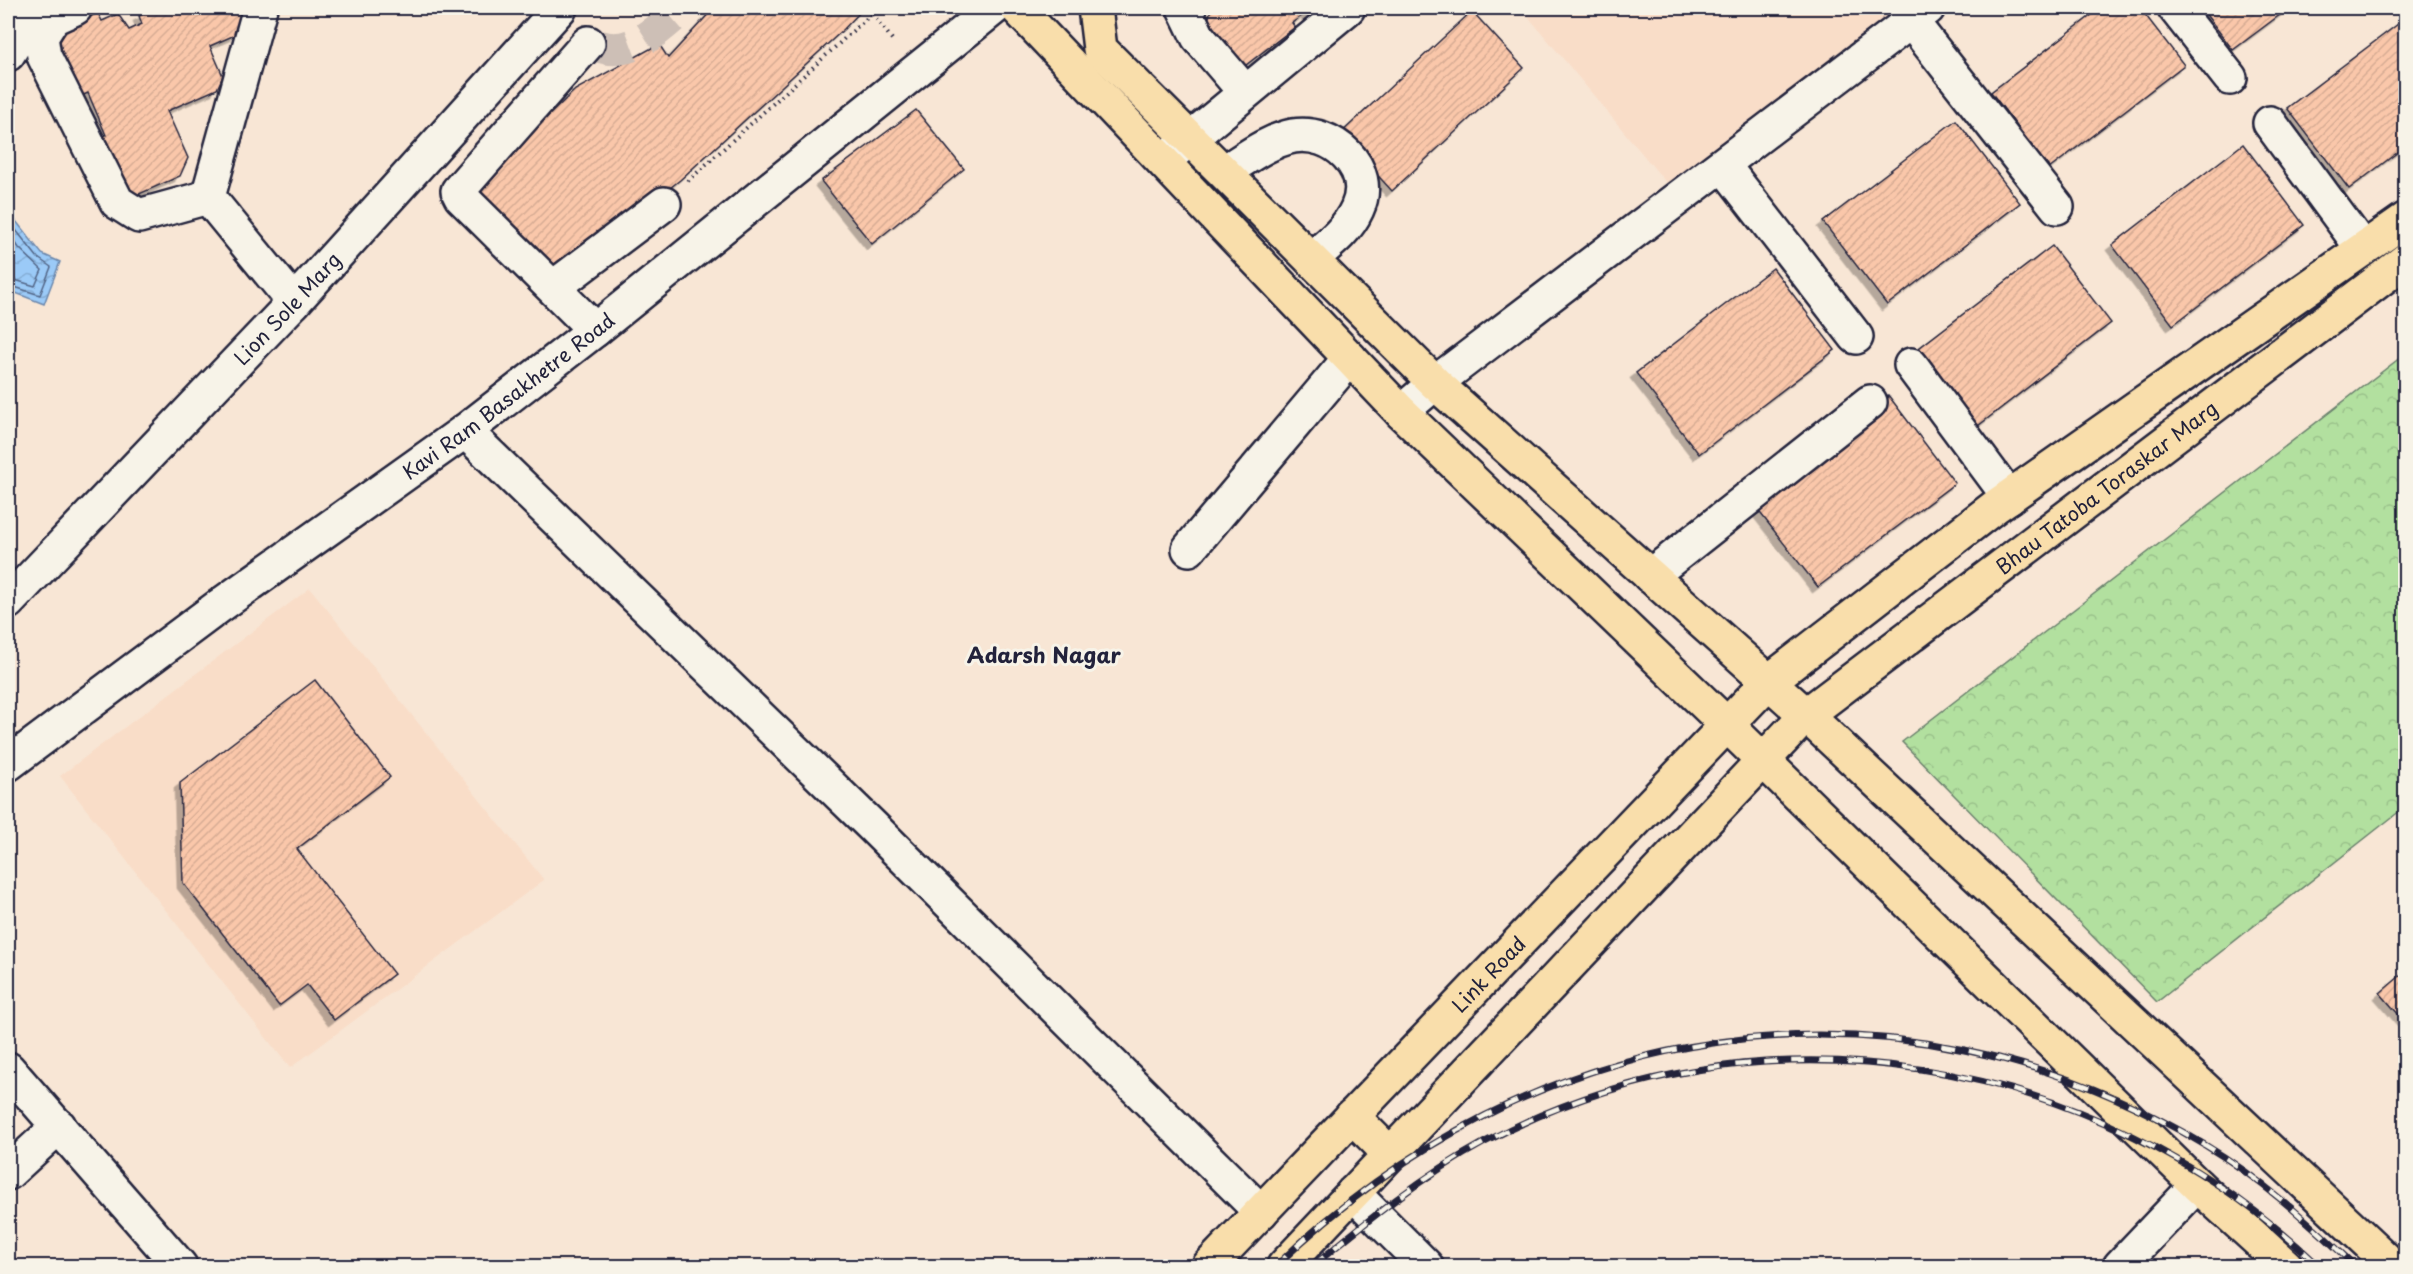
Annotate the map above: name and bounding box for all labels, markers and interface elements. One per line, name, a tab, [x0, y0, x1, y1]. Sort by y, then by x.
street label: Lion Sole Marg	[227, 245, 347, 372]
street label: Kavi Ram Basakhetre Road	[396, 305, 621, 486]
street label: Bhau Tatoba Toraskar Marg	[1989, 393, 2224, 581]
district label: Adarsh Nagar	[967, 638, 1122, 670]
street label: Link Road	[1444, 929, 1532, 1019]

